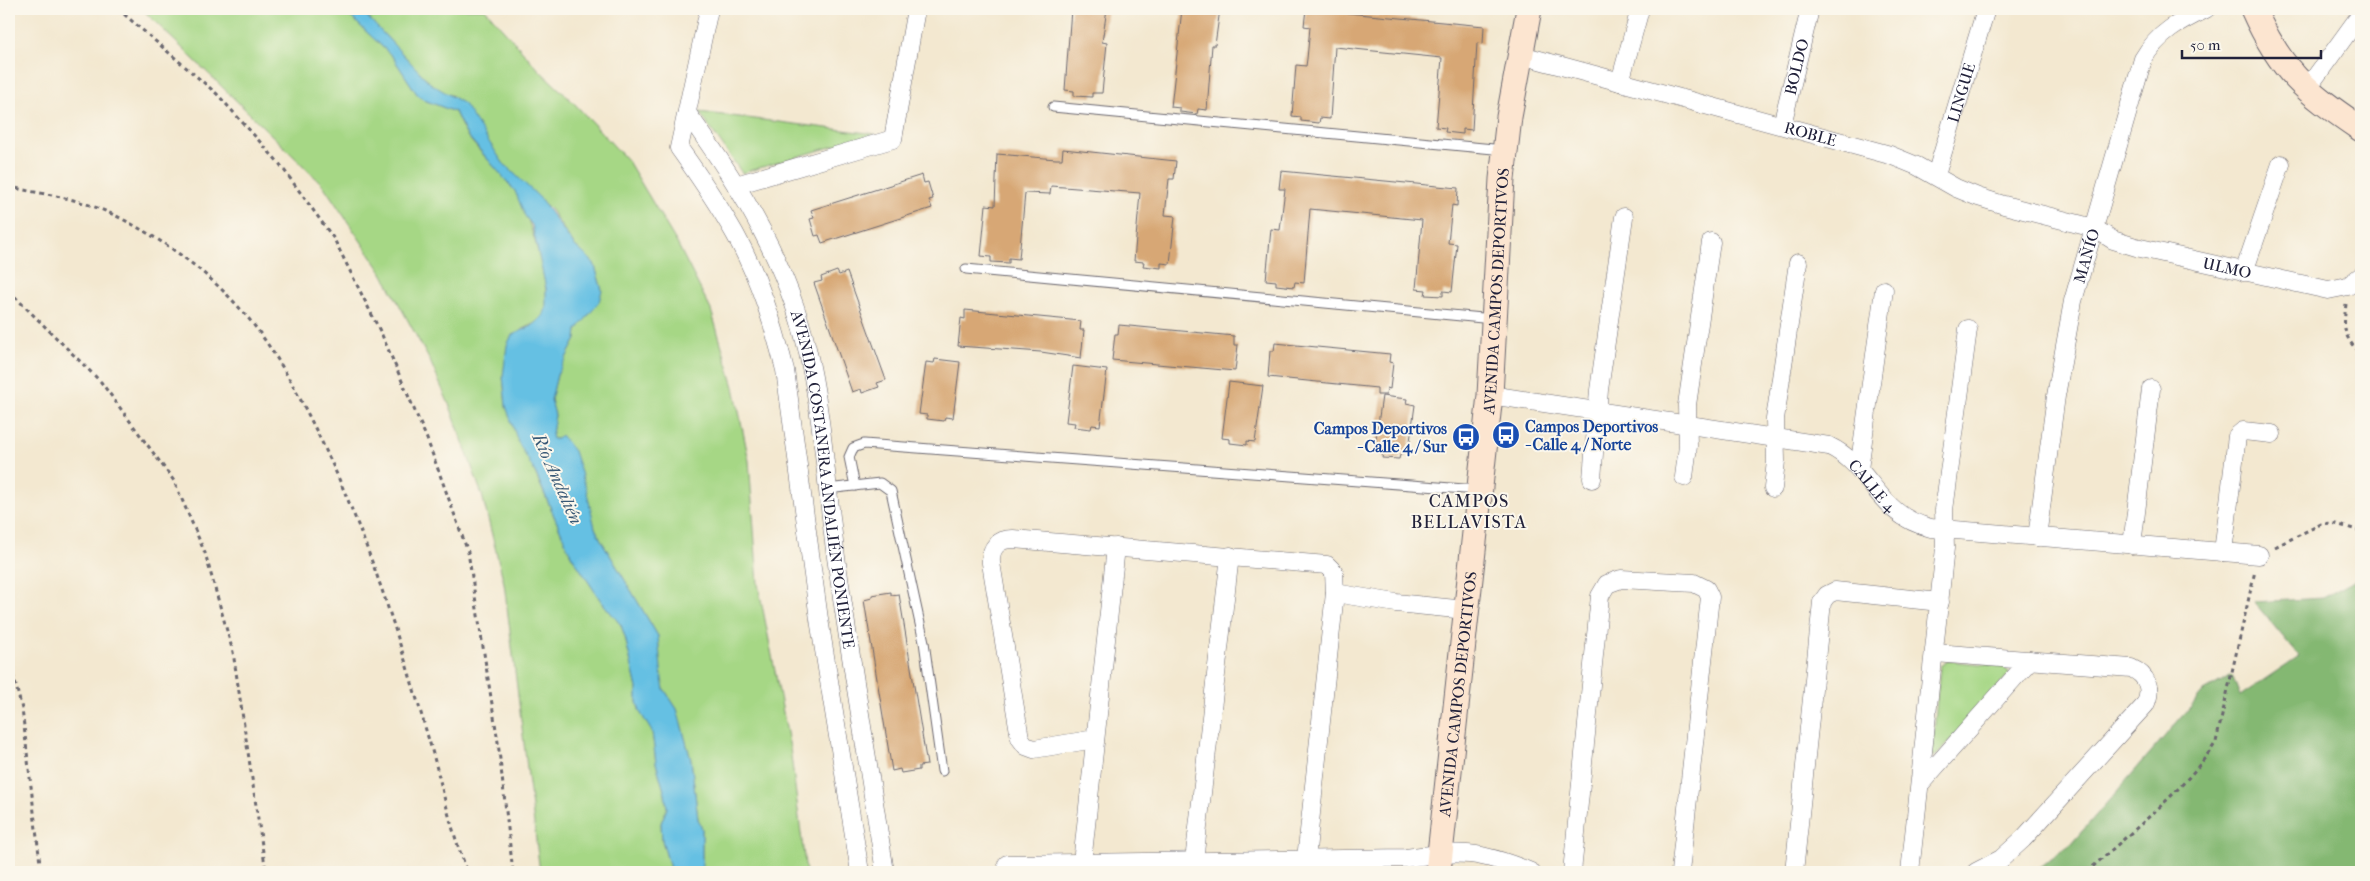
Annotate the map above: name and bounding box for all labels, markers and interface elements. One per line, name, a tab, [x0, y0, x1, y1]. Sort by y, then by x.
scale bar	[2182, 28, 2321, 60]
text: 50 m	[2190, 36, 2221, 54]
street label: BOLDO	[1780, 37, 1812, 97]
street label: LINGUE	[1943, 60, 1979, 125]
street label: ROBLE	[1782, 117, 1839, 150]
street label: AVENIDA CAMPOS DEPORTIVOS	[1478, 167, 1513, 416]
street label: MAÑÍO	[2069, 226, 2103, 285]
street label: ULMO	[2201, 253, 2253, 282]
street label: AVENIDA COSTANERA ANDALIÉN PONIENTE	[787, 307, 859, 650]
place label: Campos Deportivos - Calle 4 / Norte	[1525, 417, 1658, 455]
place label: Campos Deportivos - Calle 4 / Sur	[1314, 419, 1448, 457]
bus stop icon: Campos Deportivos - Calle 4 / Norte	[1491, 420, 1521, 450]
bus stop icon: Campos Deportivos - Calle 4 / Sur	[1451, 422, 1481, 452]
water label: Río Andalién	[527, 429, 586, 528]
street label: CALLE 4	[1845, 455, 1900, 516]
district label: CAMPOS BELLAVISTA	[1411, 491, 1527, 533]
street label: AVENIDA CAMPOS DEPORTIVOS	[1434, 570, 1480, 819]

